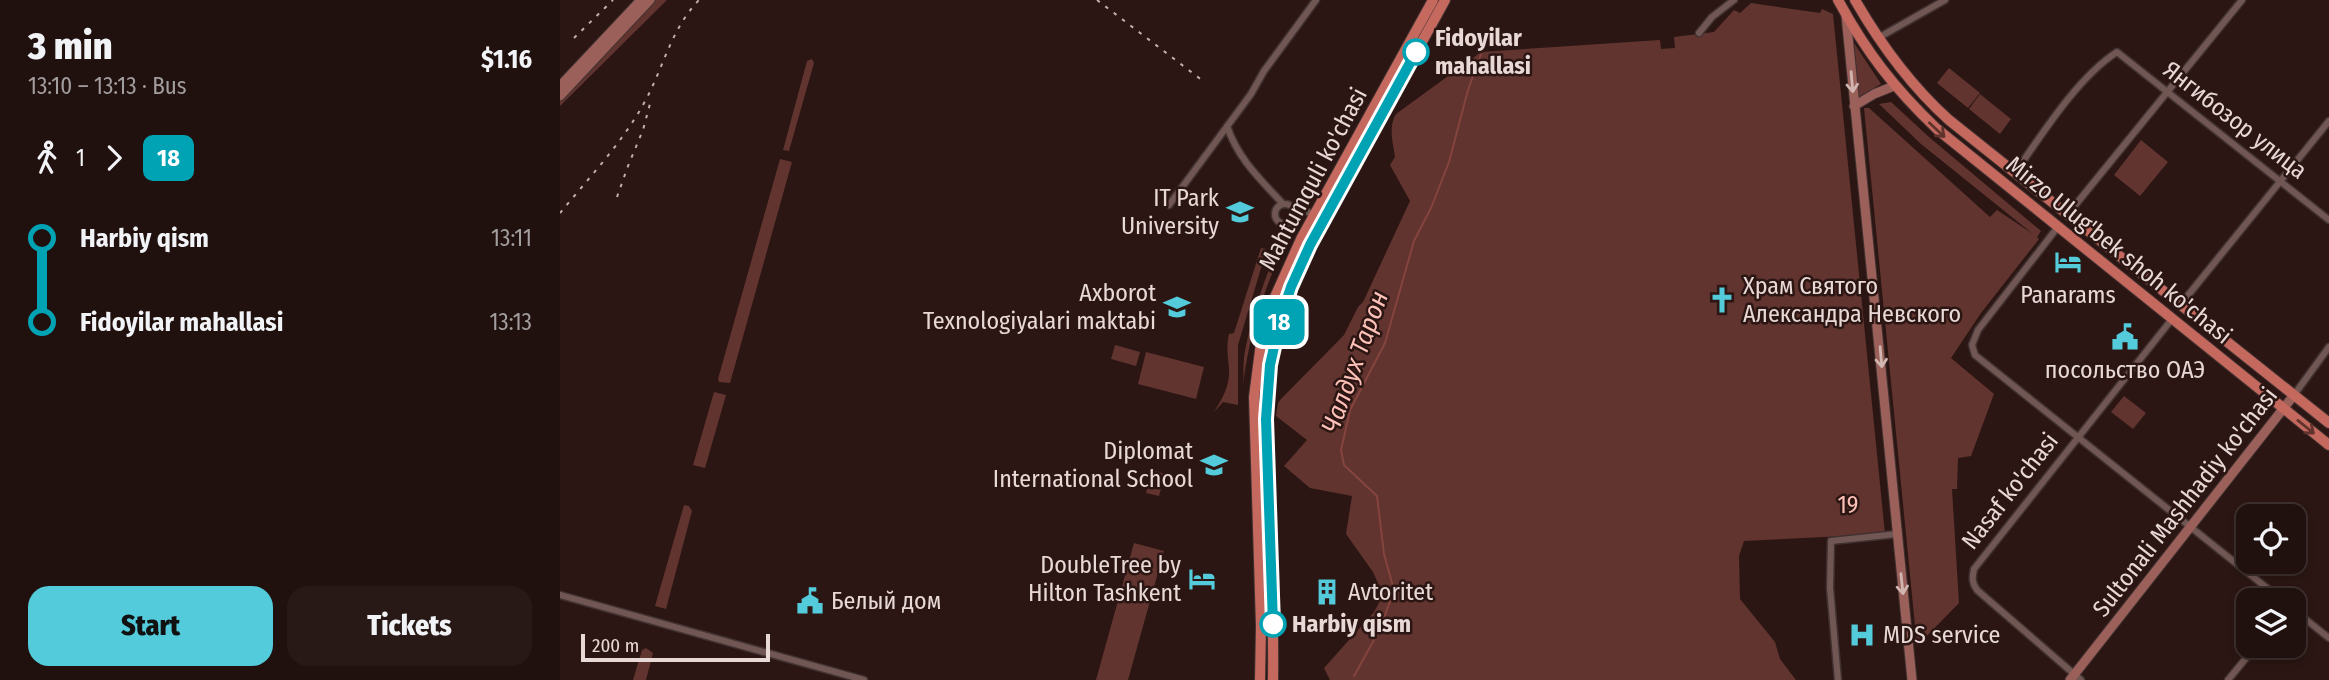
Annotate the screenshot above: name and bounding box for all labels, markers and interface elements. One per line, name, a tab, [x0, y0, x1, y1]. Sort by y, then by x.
text: 3 min	[28, 23, 112, 69]
place label: Fidoyilar mahallasi	[1435, 24, 1531, 80]
marker: Fidoyilar mahallasi	[1403, 39, 1429, 65]
text: $1.16	[481, 44, 532, 75]
street label: Янгибозор улица	[2158, 55, 2312, 185]
one-way arrow	[1846, 71, 1859, 93]
text: 13:10 – 13:13 · Bus	[28, 72, 187, 100]
street label: Mahtumquli ko'chasi	[1253, 83, 1373, 275]
one-way arrow	[1928, 121, 1945, 138]
icon: walk	[28, 139, 66, 177]
icon: forward	[95, 139, 133, 177]
text: 1	[76, 144, 85, 172]
text: 18	[157, 144, 180, 172]
street label: Mirzo Ulug'bek shoh ko'chasi	[2001, 150, 2237, 350]
place label: IT Park University	[1121, 184, 1220, 240]
school or university icon: IT Park University	[1225, 197, 1255, 227]
text: Harbiy qism	[80, 223, 209, 254]
text: 13:11	[491, 224, 532, 252]
hotel icon: Panarams	[2053, 247, 2083, 277]
place label: Храм Святого Александра Невского	[1743, 272, 1961, 328]
place label: Axborot Texnologiyalari maktabi	[923, 279, 1156, 335]
place label: Panarams	[2020, 281, 2116, 309]
church icon: Храм Святого Александра Невского	[1707, 285, 1737, 315]
water label: Чалдух Тарон	[1315, 287, 1395, 437]
school or university icon: Axborot Texnologiyalari maktabi	[1162, 292, 1192, 322]
line badge: 18	[1248, 299, 1310, 345]
text: Fidoyilar mahallasi	[80, 307, 283, 338]
text: 13:13	[489, 308, 532, 336]
text: 18	[1268, 308, 1290, 336]
public building icon: посольство ОАЭ	[2110, 322, 2140, 352]
one-way arrow	[1875, 346, 1888, 368]
place label: посольство ОАЭ	[2045, 356, 2205, 384]
street label: Sultonali Mashhadiy ko'chasi	[2087, 382, 2283, 622]
one-way arrow	[2297, 419, 2315, 434]
street label: Nasaf ko'chasi	[1956, 427, 2064, 555]
place label: Diplomat International School	[993, 437, 1193, 493]
school or university icon: Diplomat International School	[1199, 450, 1229, 480]
park label: 19	[1837, 491, 1859, 519]
map controls	[2236, 504, 2306, 658]
button: locate	[2236, 504, 2306, 574]
place label: DoubleTree by Hilton Tashkent	[1028, 551, 1181, 607]
hotel icon: DoubleTree by Hilton Tashkent	[1187, 564, 1217, 594]
one-way arrow	[1896, 572, 1909, 595]
building icon: Avtoritet	[1312, 577, 1342, 607]
place label: Avtoritet	[1348, 578, 1433, 606]
button: Start	[28, 586, 273, 666]
button: Tickets	[287, 586, 532, 666]
public building icon: Белый дом	[795, 586, 825, 616]
place label: Белый дом	[831, 587, 941, 615]
button: layers	[2236, 588, 2306, 658]
place label: Harbiy qism	[1292, 610, 1411, 638]
marker: Harbiy qism	[1260, 611, 1286, 637]
hospital icon: MDS service	[1847, 620, 1877, 650]
place label: MDS service	[1883, 621, 2000, 649]
scale bar	[581, 631, 770, 663]
text: 200 m	[592, 634, 639, 657]

